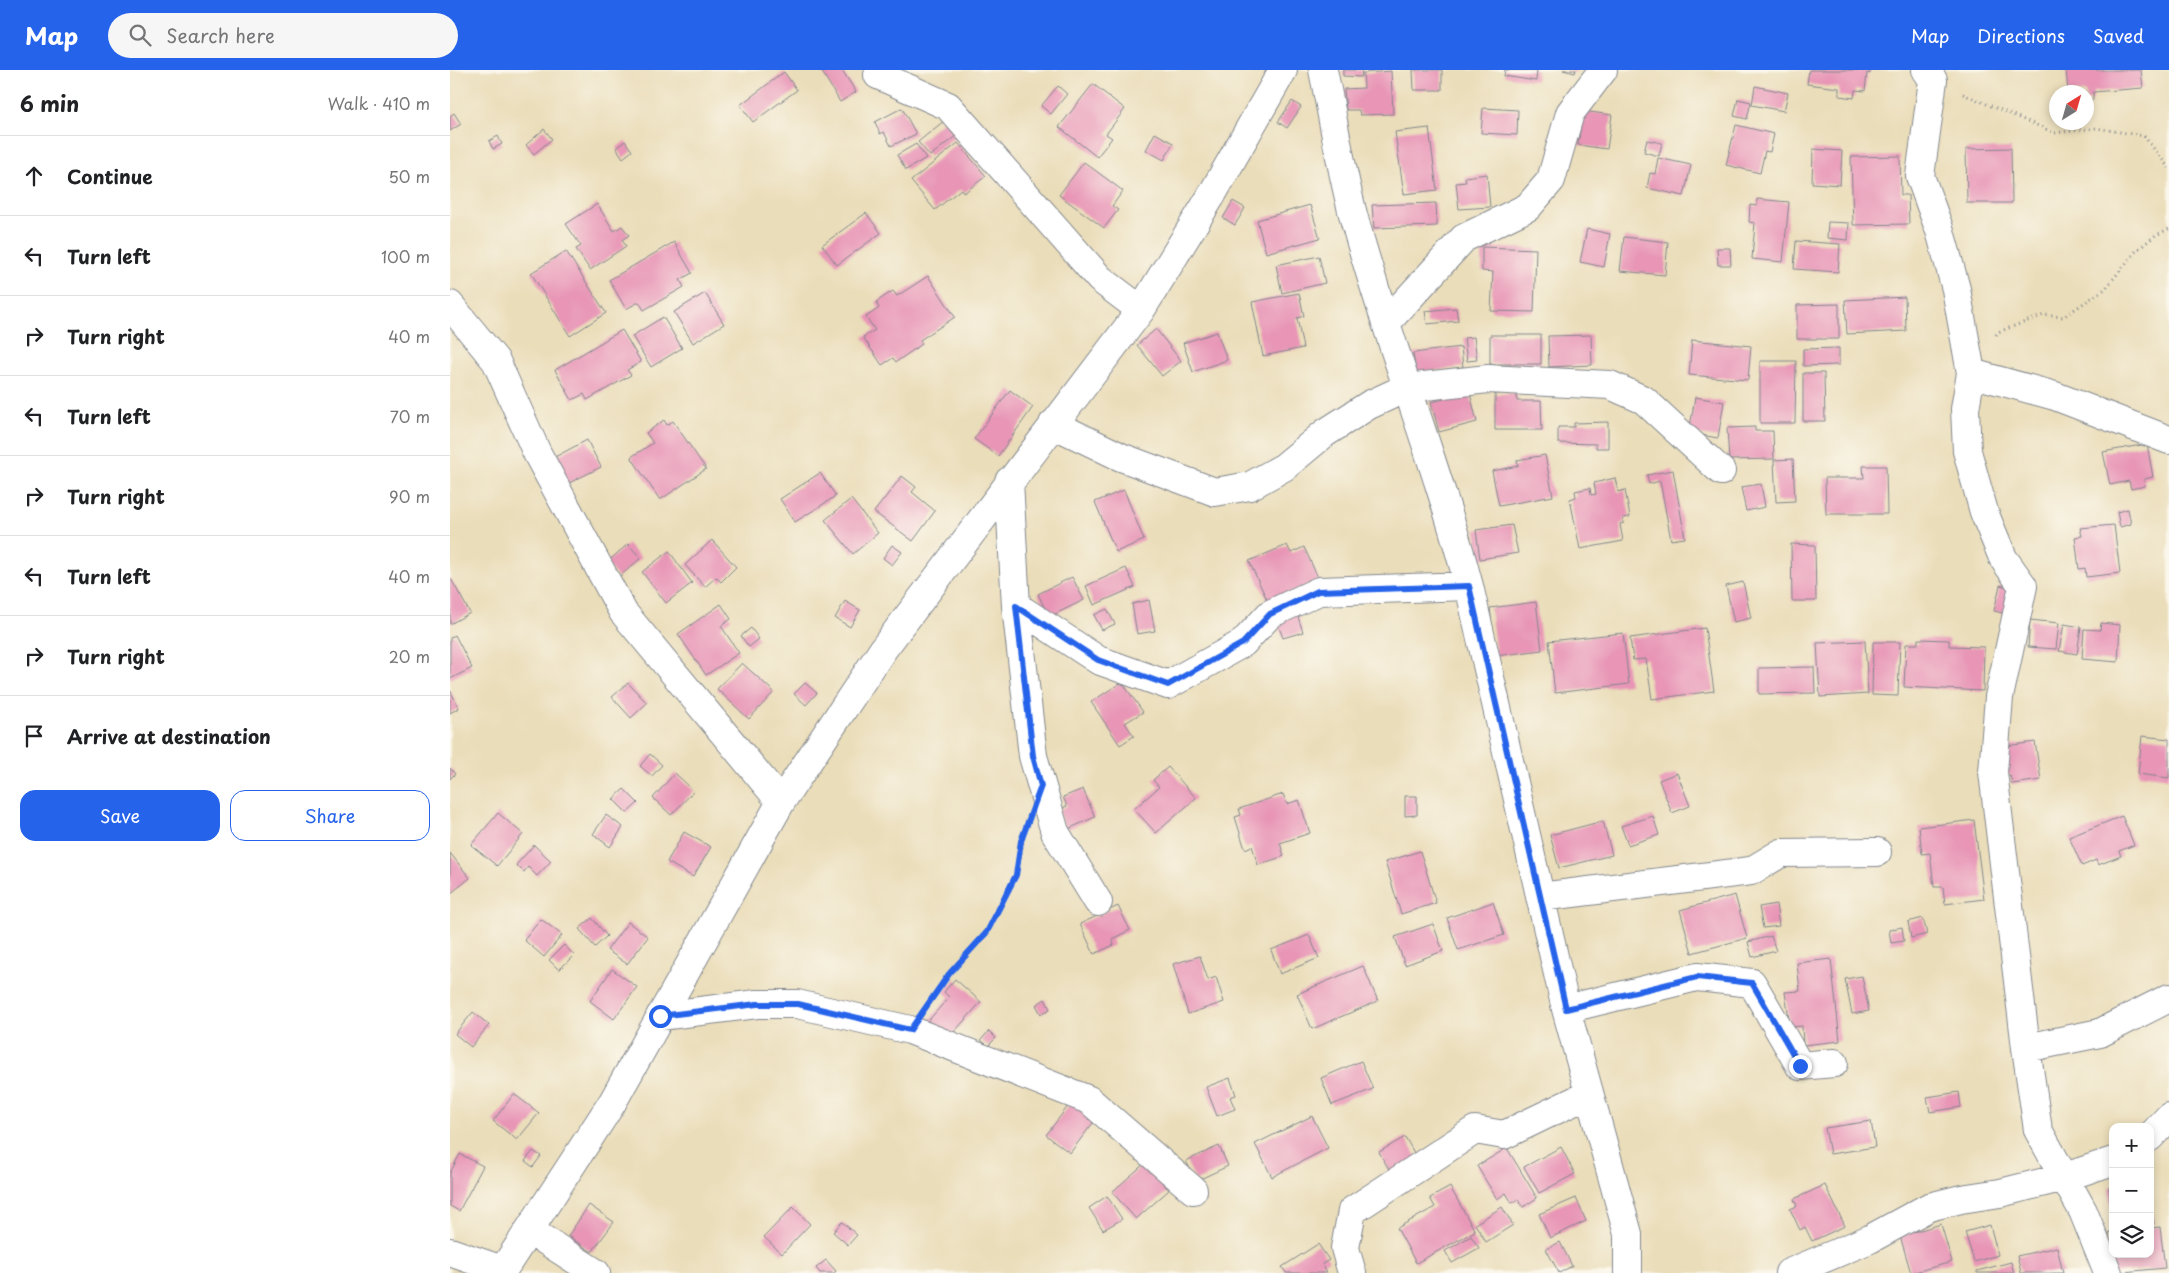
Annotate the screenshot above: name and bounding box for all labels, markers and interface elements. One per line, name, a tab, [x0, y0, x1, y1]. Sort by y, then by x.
search box	[108, 13, 458, 58]
text: Map	[25, 17, 78, 53]
icon: search	[126, 21, 154, 49]
text: Search here	[166, 21, 275, 49]
text: Map	[1911, 22, 1949, 49]
text: Directions	[1977, 22, 2065, 49]
text: Saved	[2093, 22, 2144, 49]
north arrow	[2049, 85, 2094, 130]
text: 6 min	[20, 87, 79, 119]
text: Walk · 410 m	[328, 91, 430, 115]
icon: ahead	[20, 162, 48, 190]
text: Continue	[67, 162, 153, 190]
text: 50 m	[389, 164, 430, 188]
icon: left	[20, 242, 48, 270]
text: Turn left	[67, 242, 151, 270]
text: 100 m	[381, 244, 430, 268]
icon: right	[20, 322, 48, 350]
text: Turn right	[67, 322, 165, 350]
text: 40 m	[388, 324, 430, 348]
icon: left	[20, 402, 48, 430]
text: Turn left	[67, 402, 151, 430]
text: 70 m	[390, 404, 430, 428]
icon: right	[20, 482, 48, 510]
text: Turn right	[67, 482, 165, 510]
text: 90 m	[389, 484, 430, 508]
icon: left	[20, 562, 48, 590]
text: Turn left	[67, 562, 151, 590]
text: 40 m	[388, 564, 430, 588]
icon: right	[20, 642, 48, 670]
text: Turn right	[67, 642, 165, 670]
text: 20 m	[389, 644, 430, 668]
icon: arrive	[20, 722, 48, 750]
text: Arrive at destination	[67, 722, 271, 750]
button: Save	[20, 790, 220, 841]
button: Share	[230, 790, 430, 841]
route start	[649, 1005, 672, 1028]
route end	[1789, 1055, 1812, 1078]
map controls	[2109, 1123, 2154, 1258]
button: +	[2109, 1123, 2154, 1168]
button: −	[2109, 1168, 2154, 1213]
button: layers	[2109, 1213, 2154, 1258]

